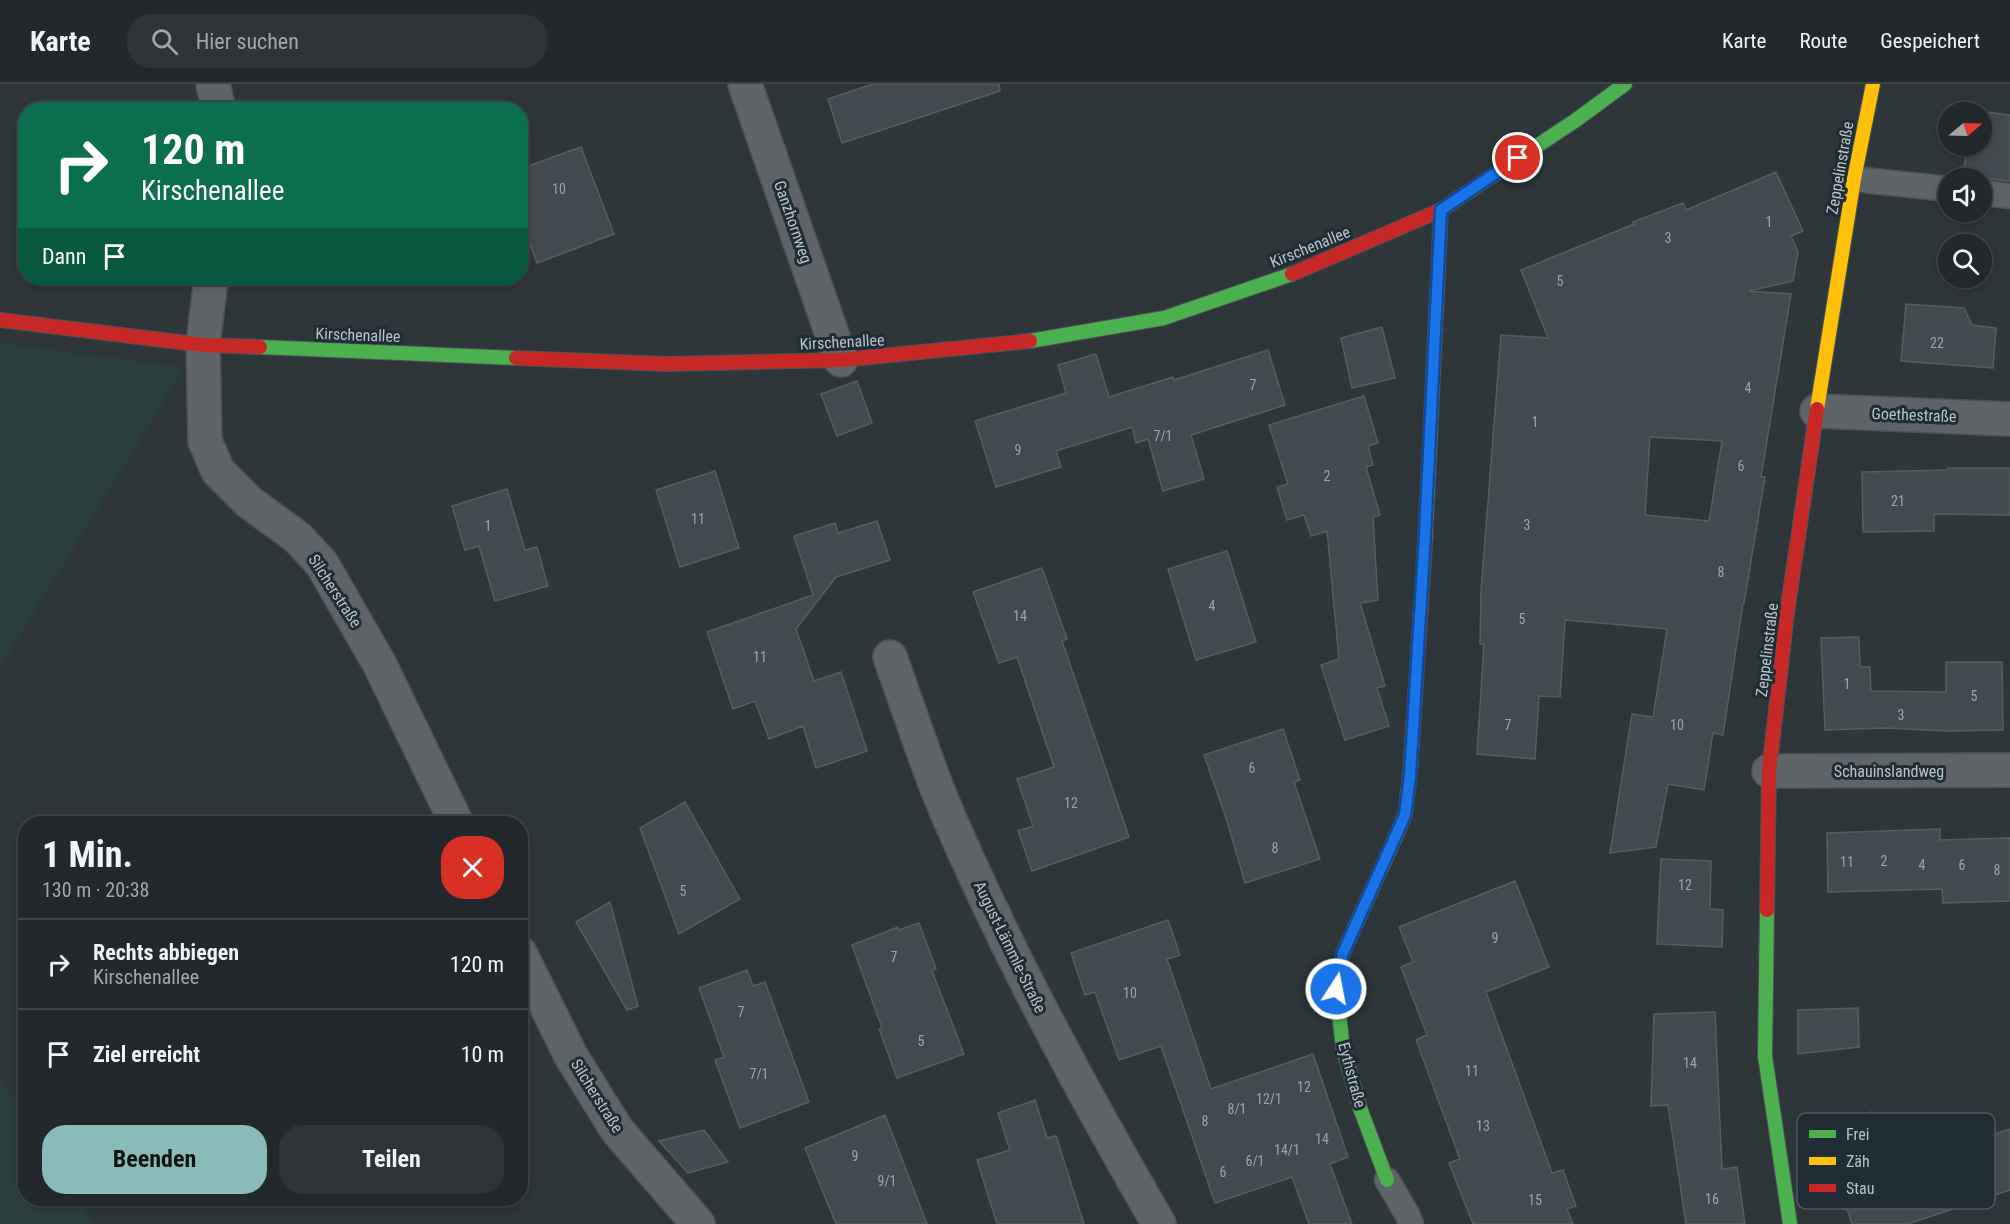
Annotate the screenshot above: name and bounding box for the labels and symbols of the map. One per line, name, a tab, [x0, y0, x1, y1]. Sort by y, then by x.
north arrow	[1938, 102, 1992, 156]
street label: Zeppelinstraße	[1822, 120, 1858, 216]
pin	[1492, 132, 1543, 183]
street label: Ganzhornweg	[770, 178, 816, 266]
house number: 10	[552, 181, 566, 197]
house number: 1	[1766, 214, 1772, 230]
street label: Kirschenallee	[1267, 222, 1353, 272]
house number: 3	[1665, 230, 1671, 246]
house number: 5	[1557, 273, 1564, 289]
street label: Kirschenallee	[315, 324, 401, 346]
street label: Kirschenallee	[799, 330, 885, 354]
house number: 22	[1930, 335, 1944, 351]
house number: 7	[1250, 377, 1257, 393]
house number: 4	[1745, 380, 1752, 396]
street label: Goethestraße	[1871, 404, 1957, 426]
house number: 1	[1532, 414, 1538, 430]
house number: 7/1	[1153, 428, 1173, 444]
house number: 9	[1015, 442, 1021, 458]
house number: 6	[1738, 458, 1745, 474]
house number: 2	[1324, 468, 1331, 484]
house number: 21	[1891, 493, 1905, 509]
house number: 11	[691, 511, 705, 527]
house number: 3	[1524, 517, 1530, 533]
house number: 1	[485, 518, 491, 534]
street label: Silcherstraße	[304, 551, 366, 631]
house number: 8	[1718, 564, 1725, 580]
house number: 4	[1209, 598, 1216, 614]
street label: Zeppelinstraße	[1752, 602, 1782, 698]
house number: 14	[1013, 608, 1027, 624]
house number: 5	[1519, 611, 1526, 627]
house number: 11	[753, 649, 767, 665]
house number: 1	[1844, 676, 1850, 692]
house number: 5	[1971, 688, 1978, 704]
house number: 3	[1898, 707, 1904, 723]
house number: 7	[1505, 717, 1512, 733]
house number: 10	[1670, 717, 1684, 733]
house number: 6	[1249, 760, 1256, 776]
street label: Schauinslandweg	[1834, 762, 1944, 781]
house number: 12	[1064, 795, 1078, 811]
house number: 8	[1272, 840, 1279, 856]
house number: 2	[1881, 853, 1888, 869]
house number: 11	[1840, 854, 1854, 870]
house number: 4	[1919, 857, 1926, 873]
house number: 6	[1959, 857, 1966, 873]
house number: 8	[1994, 862, 2001, 878]
house number: 12	[1678, 877, 1692, 893]
street label: August-Lämmle-Straße	[970, 878, 1050, 1016]
house number: 5	[680, 883, 687, 899]
house number: 9	[1492, 930, 1498, 946]
house number: 7	[891, 949, 898, 965]
position arrow	[1304, 957, 1368, 1021]
house number: 10	[1123, 985, 1137, 1001]
house number: 7	[738, 1004, 745, 1020]
house number: 5	[918, 1033, 925, 1049]
street label: Eythstraße	[1334, 1040, 1370, 1110]
house number: 14	[1683, 1055, 1697, 1071]
street label: Silcherstraße	[567, 1056, 627, 1136]
house number: 11	[1465, 1063, 1479, 1079]
house number: 7/1	[749, 1066, 769, 1082]
house number: 12	[1297, 1079, 1311, 1095]
house number: 12/1	[1256, 1091, 1282, 1107]
house number: 8/1	[1227, 1101, 1247, 1117]
house number: 8	[1202, 1113, 1209, 1129]
legend	[1797, 1113, 1995, 1209]
house number: 13	[1476, 1118, 1490, 1134]
text: Frei	[1846, 1125, 1869, 1144]
house number: 14	[1315, 1131, 1329, 1147]
house number: 14/1	[1274, 1142, 1300, 1158]
house number: 9	[852, 1148, 858, 1164]
text: Zäh	[1846, 1152, 1870, 1171]
house number: 6/1	[1245, 1153, 1265, 1169]
house number: 6	[1220, 1164, 1227, 1180]
house number: 9/1	[877, 1173, 897, 1189]
text: Stau	[1846, 1179, 1874, 1198]
house number: 16	[1705, 1191, 1719, 1207]
house number: 15	[1528, 1192, 1542, 1208]

